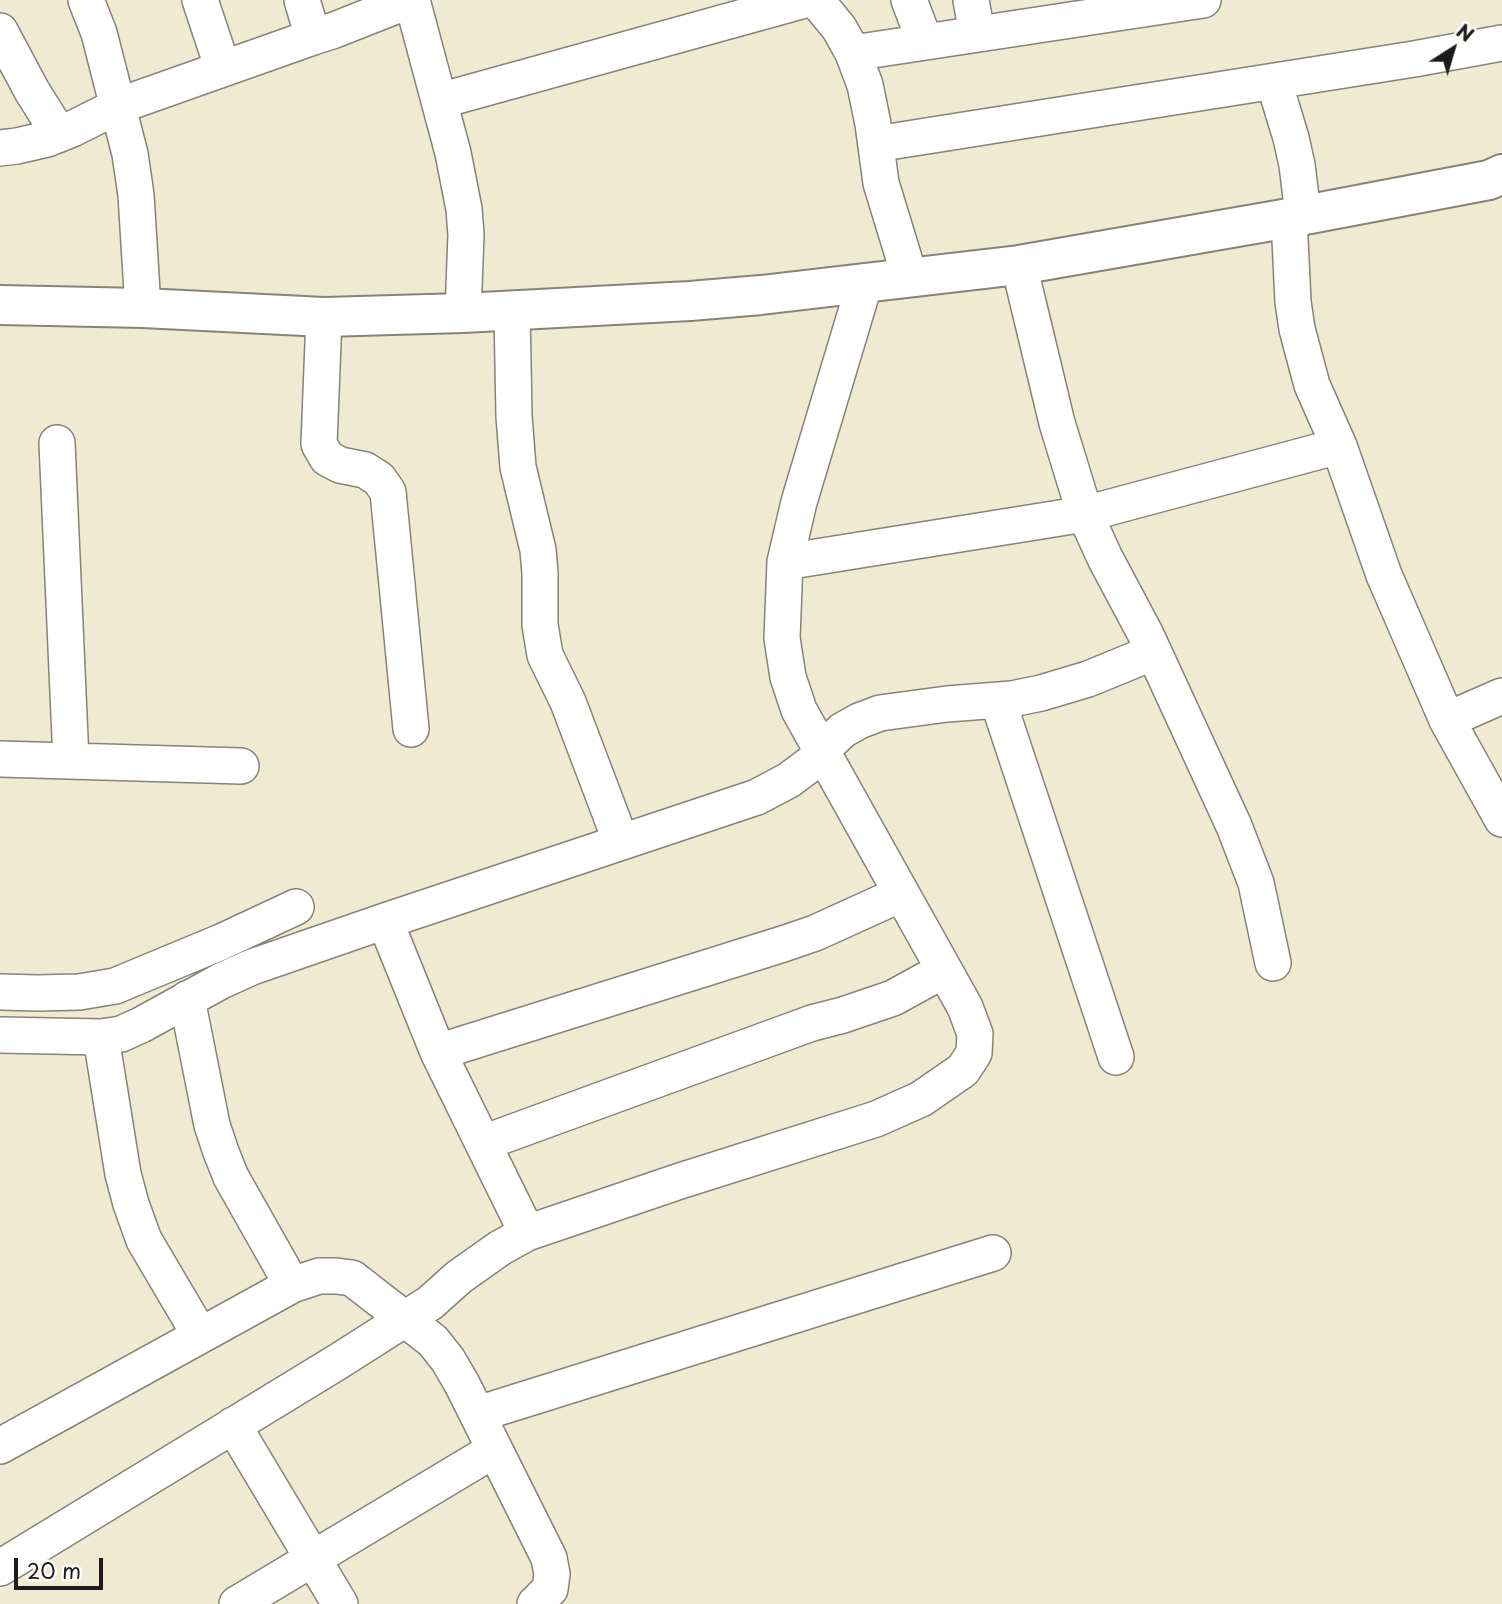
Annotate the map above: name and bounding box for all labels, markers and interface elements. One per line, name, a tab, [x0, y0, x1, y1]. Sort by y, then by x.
north arrow	[1418, 14, 1488, 84]
text: N	[1451, 17, 1480, 48]
scale bar	[18, 1544, 107, 1588]
text: 20 m	[27, 1554, 81, 1586]

